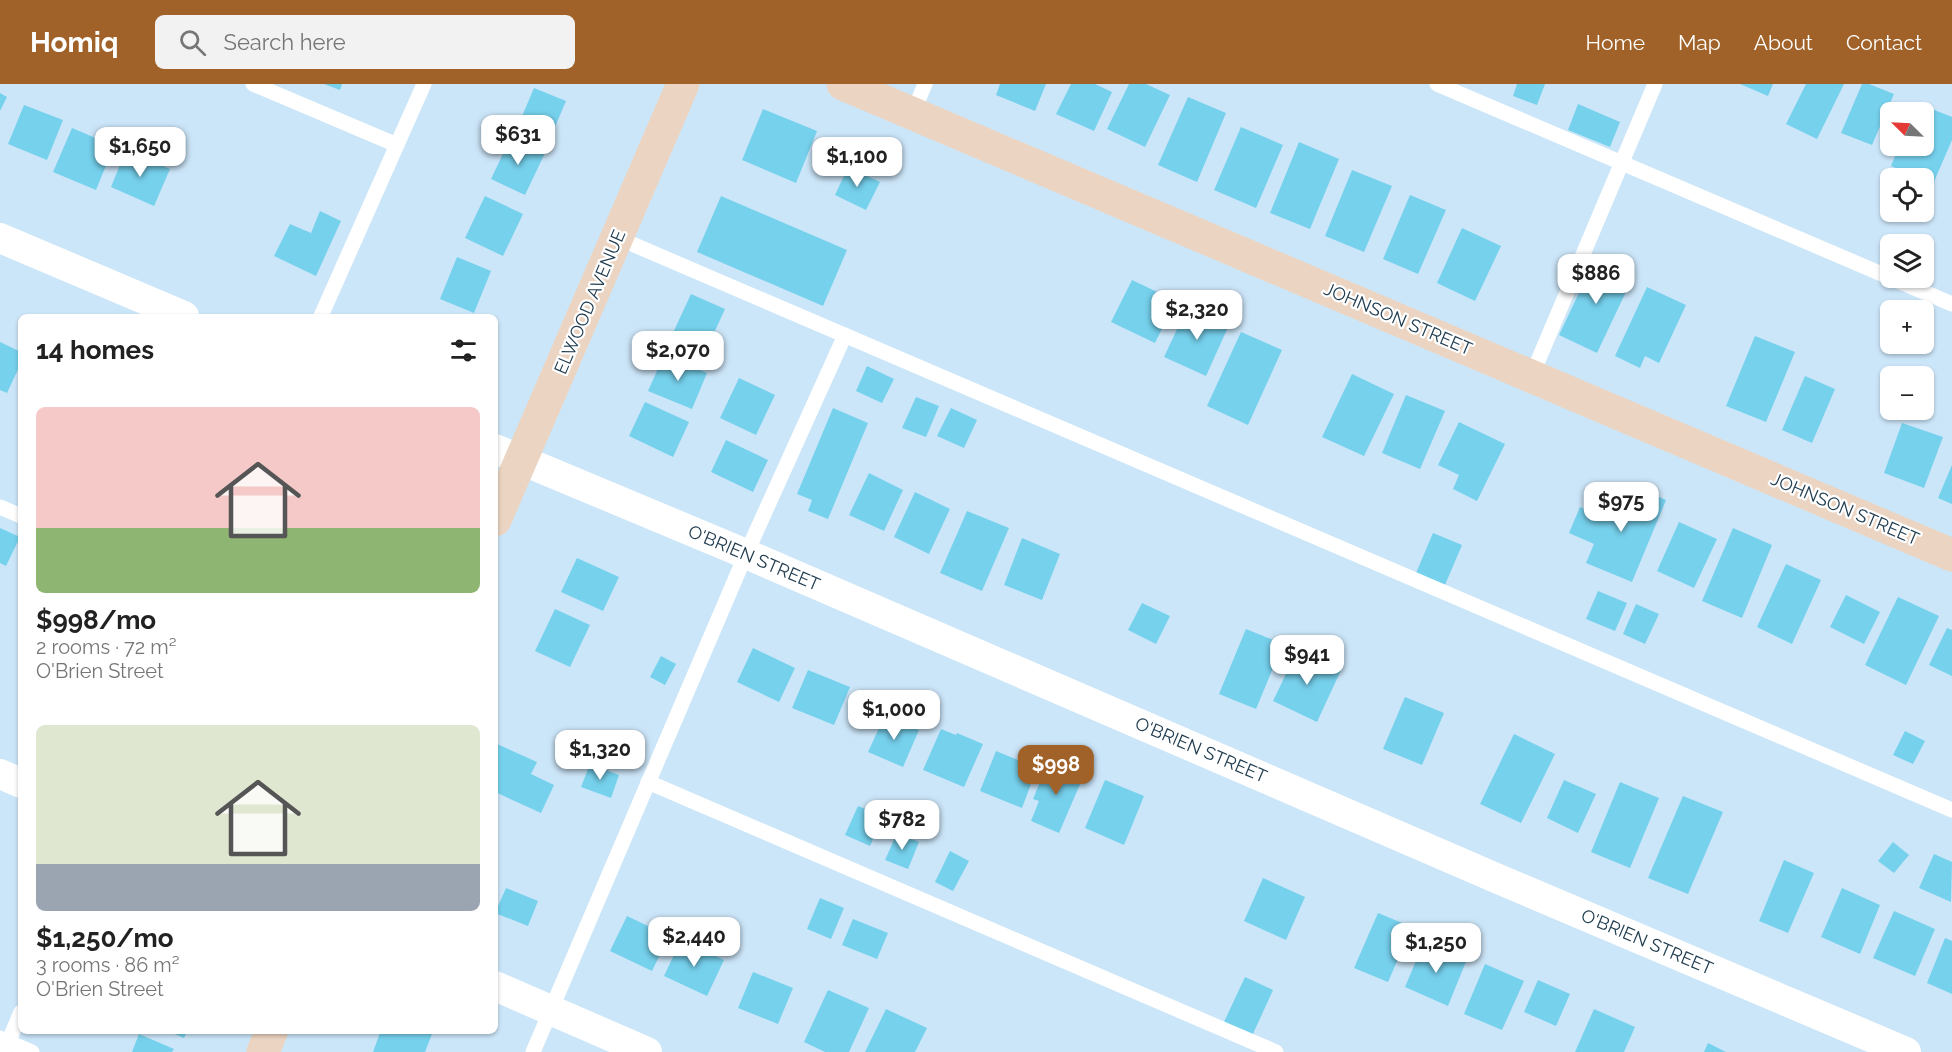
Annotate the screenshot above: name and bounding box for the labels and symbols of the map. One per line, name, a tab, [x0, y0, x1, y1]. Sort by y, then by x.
north arrow	[1880, 102, 1934, 156]
pin: $631	[482, 115, 554, 166]
pin: $1,650	[91, 127, 189, 178]
pin: $1,100	[808, 137, 906, 188]
street label: ELWOOD AVENUE	[550, 226, 629, 377]
pin: $886	[1560, 254, 1632, 305]
street label: JOHNSON STREET	[1321, 278, 1475, 359]
pin: $2,320	[1148, 290, 1246, 341]
pin: $2,070	[629, 331, 727, 382]
street label: JOHNSON STREET	[1768, 468, 1922, 549]
pin: $975	[1585, 482, 1657, 533]
street label: O'BRIEN STREET	[685, 520, 823, 595]
pin: $941	[1271, 635, 1343, 686]
pin: $1,000	[845, 690, 943, 741]
street label: O'BRIEN STREET	[1132, 712, 1270, 787]
pin: $1,320	[551, 730, 649, 781]
pin: $998	[1020, 745, 1092, 796]
pin: $782	[866, 800, 938, 851]
street label: O'BRIEN STREET	[1578, 904, 1716, 979]
pin: $2,440	[645, 917, 743, 968]
pin: $1,250	[1387, 923, 1485, 974]

